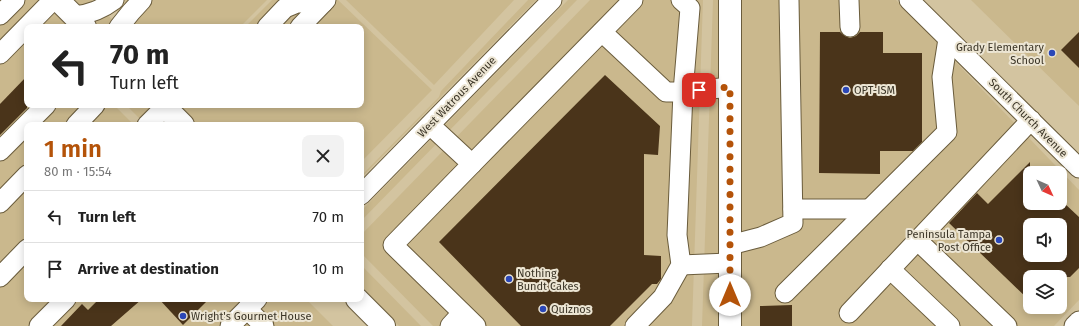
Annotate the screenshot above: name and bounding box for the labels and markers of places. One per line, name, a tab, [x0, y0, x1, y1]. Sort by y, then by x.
place label: Grady Elementary School	[956, 41, 1045, 67]
marker: Grady Elementary School	[1047, 48, 1057, 58]
pin	[682, 73, 716, 107]
place label: OPT-ISM	[854, 84, 895, 97]
marker: OPT-ISM	[841, 85, 851, 95]
place label: Peninsula Tampa Post Office	[906, 228, 991, 254]
marker: Peninsula Tampa Post Office	[994, 235, 1004, 245]
place label: Nothing Bundt Cakes	[517, 267, 579, 293]
marker: Nothing Bundt Cakes	[504, 274, 514, 284]
place label: Quiznos	[551, 303, 591, 316]
marker: Quiznos	[538, 304, 548, 314]
place label: Wright's Gourmet House	[191, 310, 311, 323]
marker: Wright's Gourmet House	[178, 311, 188, 321]

